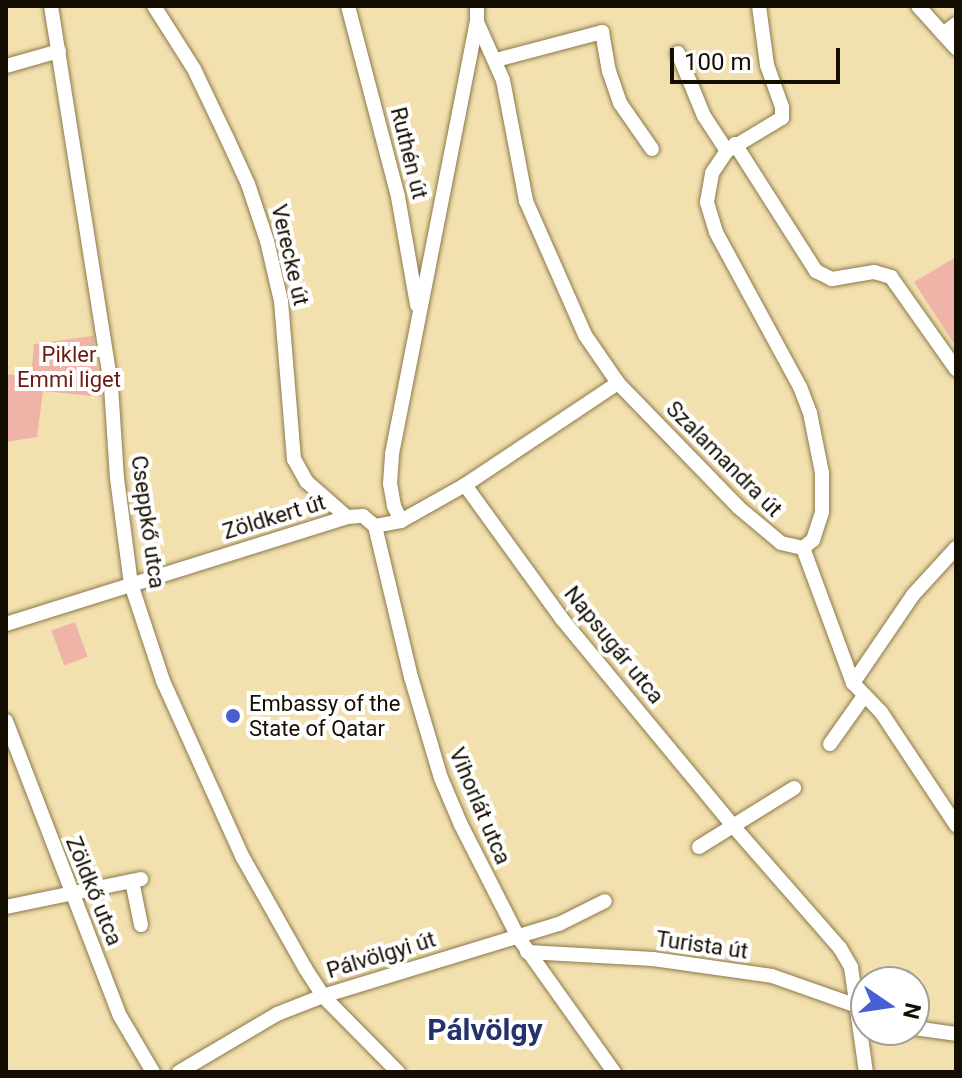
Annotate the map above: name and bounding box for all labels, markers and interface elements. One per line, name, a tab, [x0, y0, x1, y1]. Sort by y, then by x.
scale bar	[674, 32, 844, 82]
text: 100 m	[684, 48, 751, 76]
street label: Ruthén út	[385, 104, 433, 202]
street label: Verecke út	[266, 202, 314, 308]
park label: Pikler Emmi liget	[17, 341, 121, 392]
street label: Szalamandra út	[661, 396, 787, 522]
street label: Cseppkő utca	[126, 454, 170, 590]
street label: Zöldkert út	[220, 489, 328, 545]
street label: Napsugár utca	[559, 581, 669, 709]
place label: Embassy of the State of Qatar	[249, 690, 400, 742]
marker: Embassy of the State of Qatar	[224, 707, 242, 725]
street label: Vihorlát utca	[444, 744, 516, 868]
street label: Zöldkő utca	[60, 833, 128, 949]
street label: Pálvölgyi út	[323, 926, 439, 984]
street label: Turista út	[654, 926, 750, 964]
north arrow	[850, 966, 930, 1046]
text: N	[898, 1001, 926, 1021]
district label: Pálvölgy	[427, 1012, 543, 1048]

